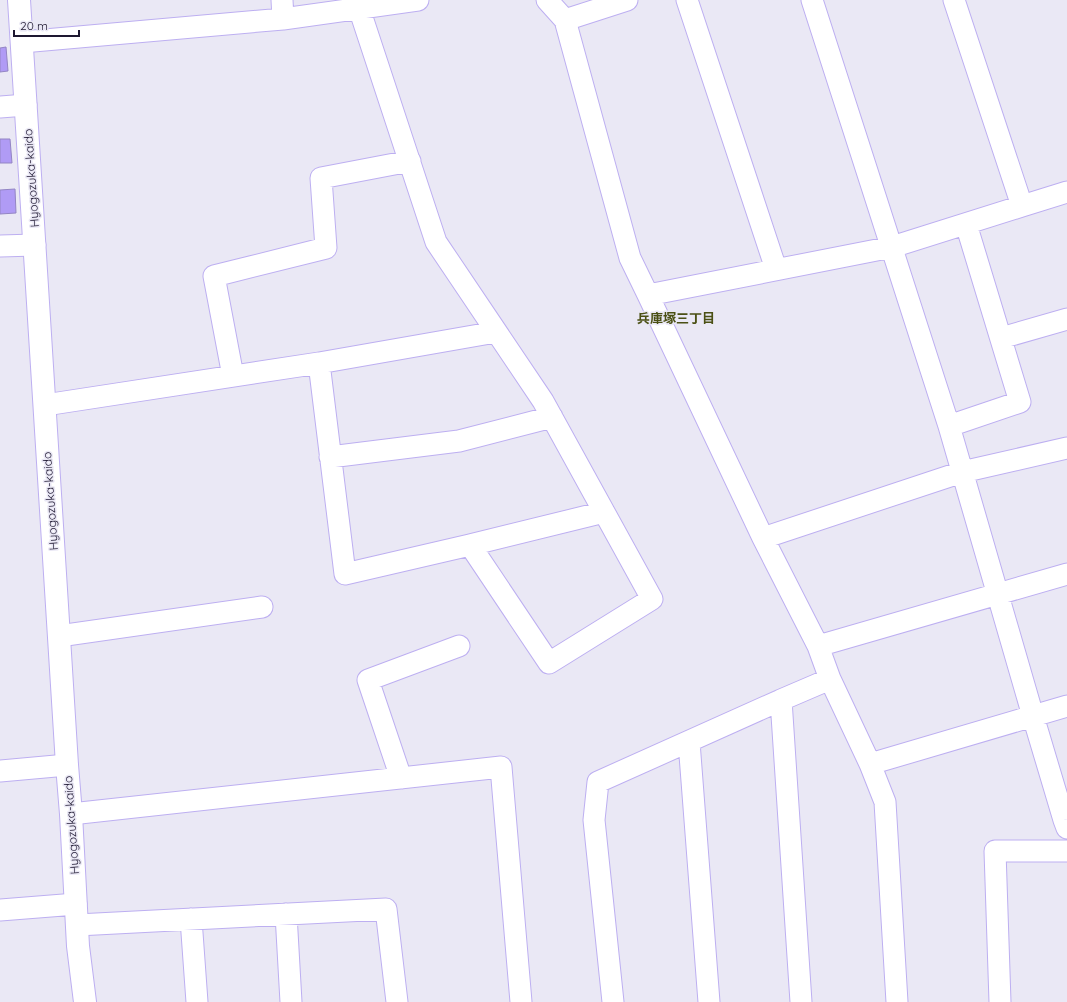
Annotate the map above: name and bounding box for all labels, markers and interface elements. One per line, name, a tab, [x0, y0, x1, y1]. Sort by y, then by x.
scale bar	[14, 12, 79, 38]
text: 20 m	[20, 18, 48, 33]
street label: Hyogozuka-kaido	[20, 128, 42, 228]
district label: 兵庫塚三丁目	[637, 310, 715, 326]
street label: Hyogozuka-kaido	[39, 451, 61, 551]
street label: Hyogozuka-kaido	[60, 775, 82, 875]

